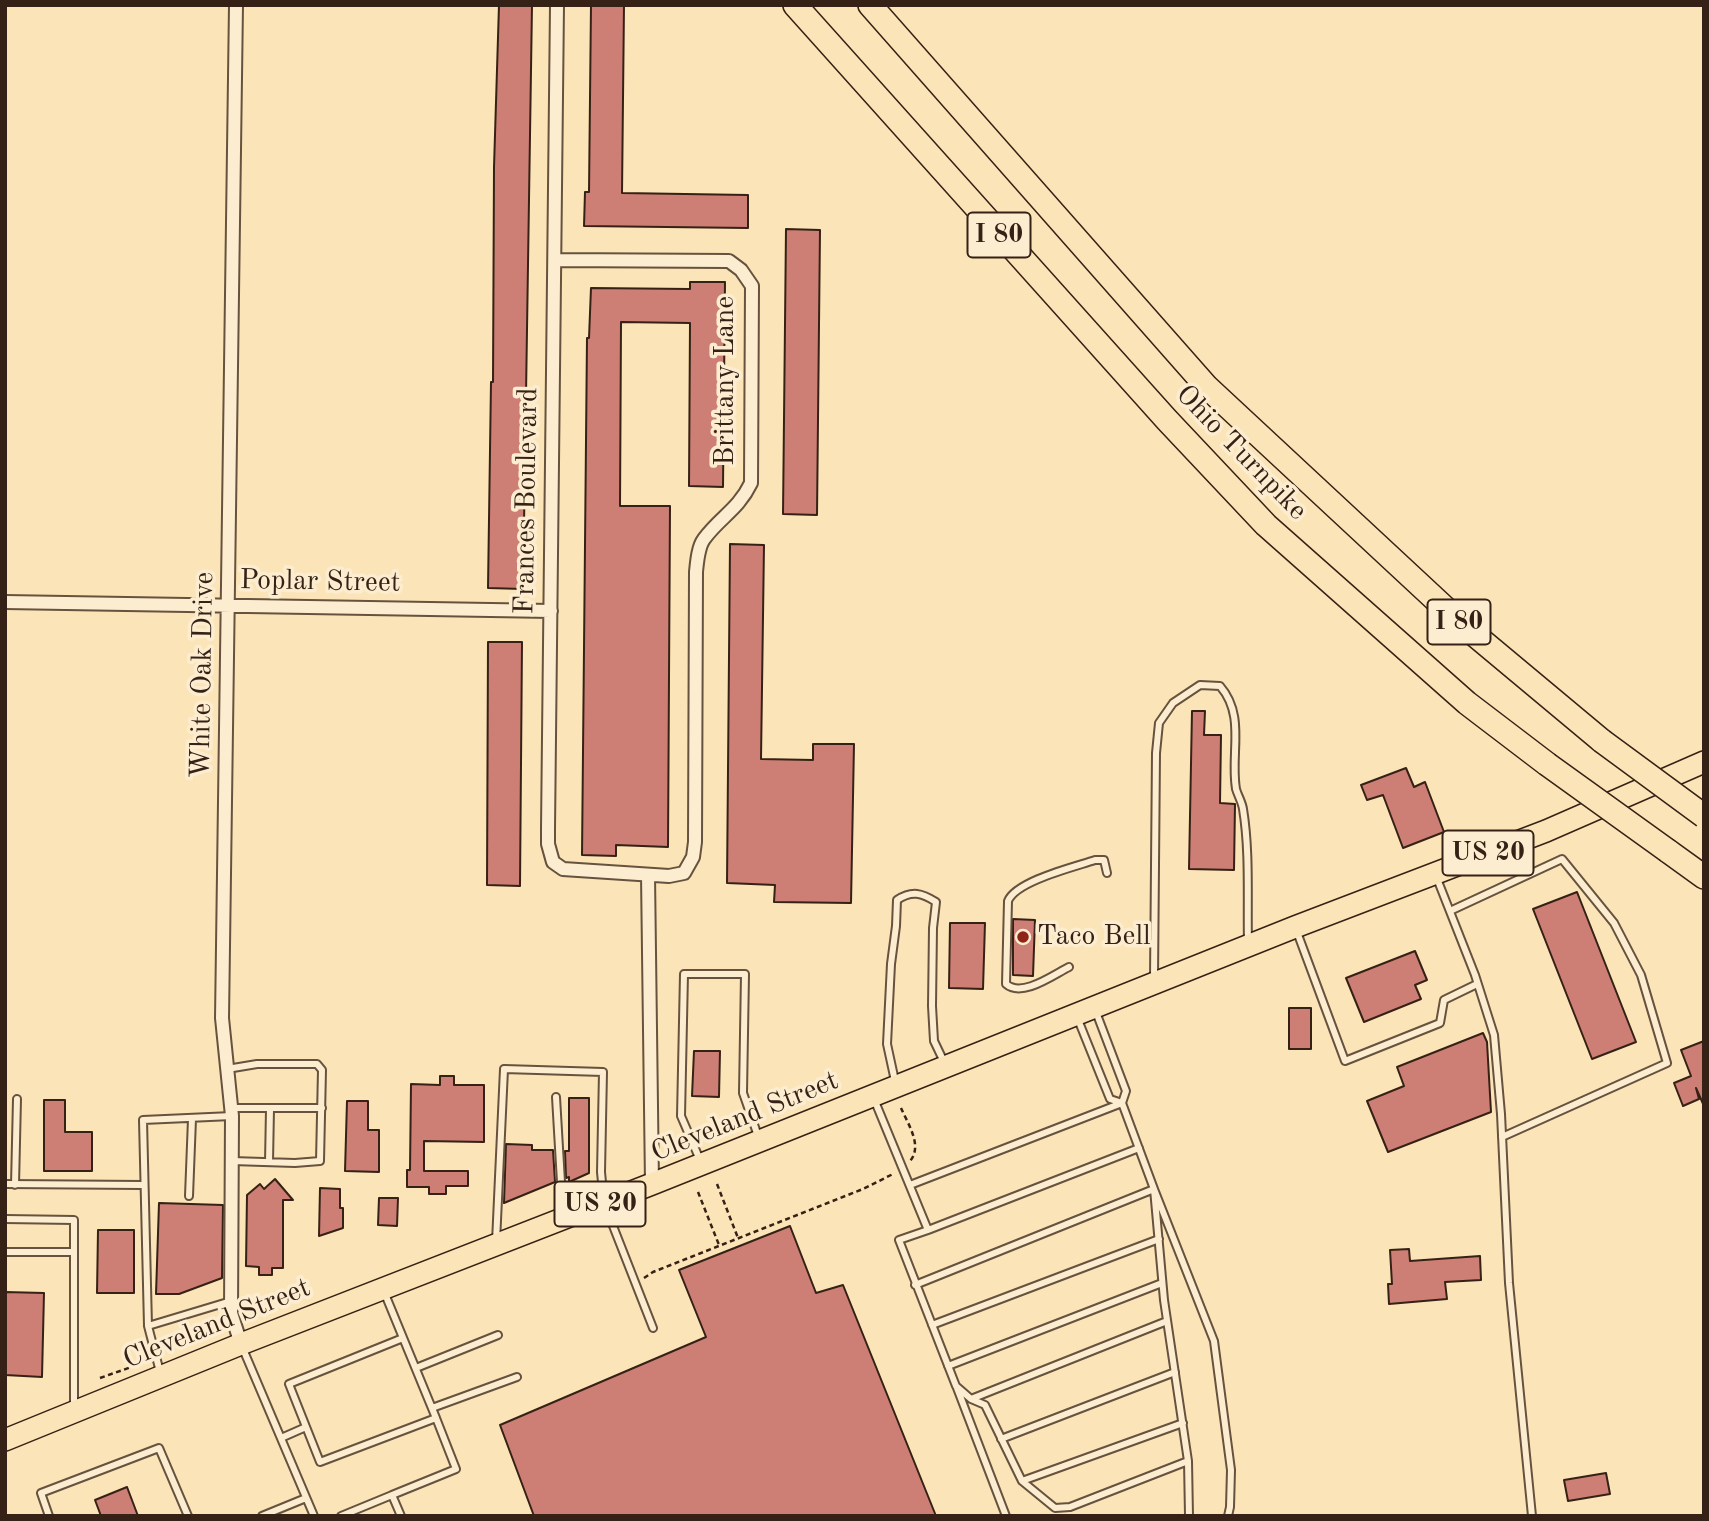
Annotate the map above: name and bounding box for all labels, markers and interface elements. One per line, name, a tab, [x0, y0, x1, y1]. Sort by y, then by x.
road number: I 80	[968, 212, 1030, 258]
street label: Brittany Lane	[709, 296, 743, 466]
street label: Ohio Turnpike	[1168, 378, 1314, 528]
street label: Frances Boulevard	[508, 387, 546, 615]
street label: Poplar Street	[239, 564, 401, 600]
street label: White Oak Drive	[184, 572, 222, 778]
road number: I 80	[1428, 600, 1490, 644]
road number: US 20	[1442, 831, 1534, 876]
place label: Taco Bell	[1037, 920, 1151, 954]
marker: Taco Bell	[1015, 929, 1031, 945]
street label: Cleveland Street	[647, 1064, 843, 1170]
road number: US 20	[554, 1182, 646, 1226]
street label: Cleveland Street	[119, 1271, 315, 1377]

